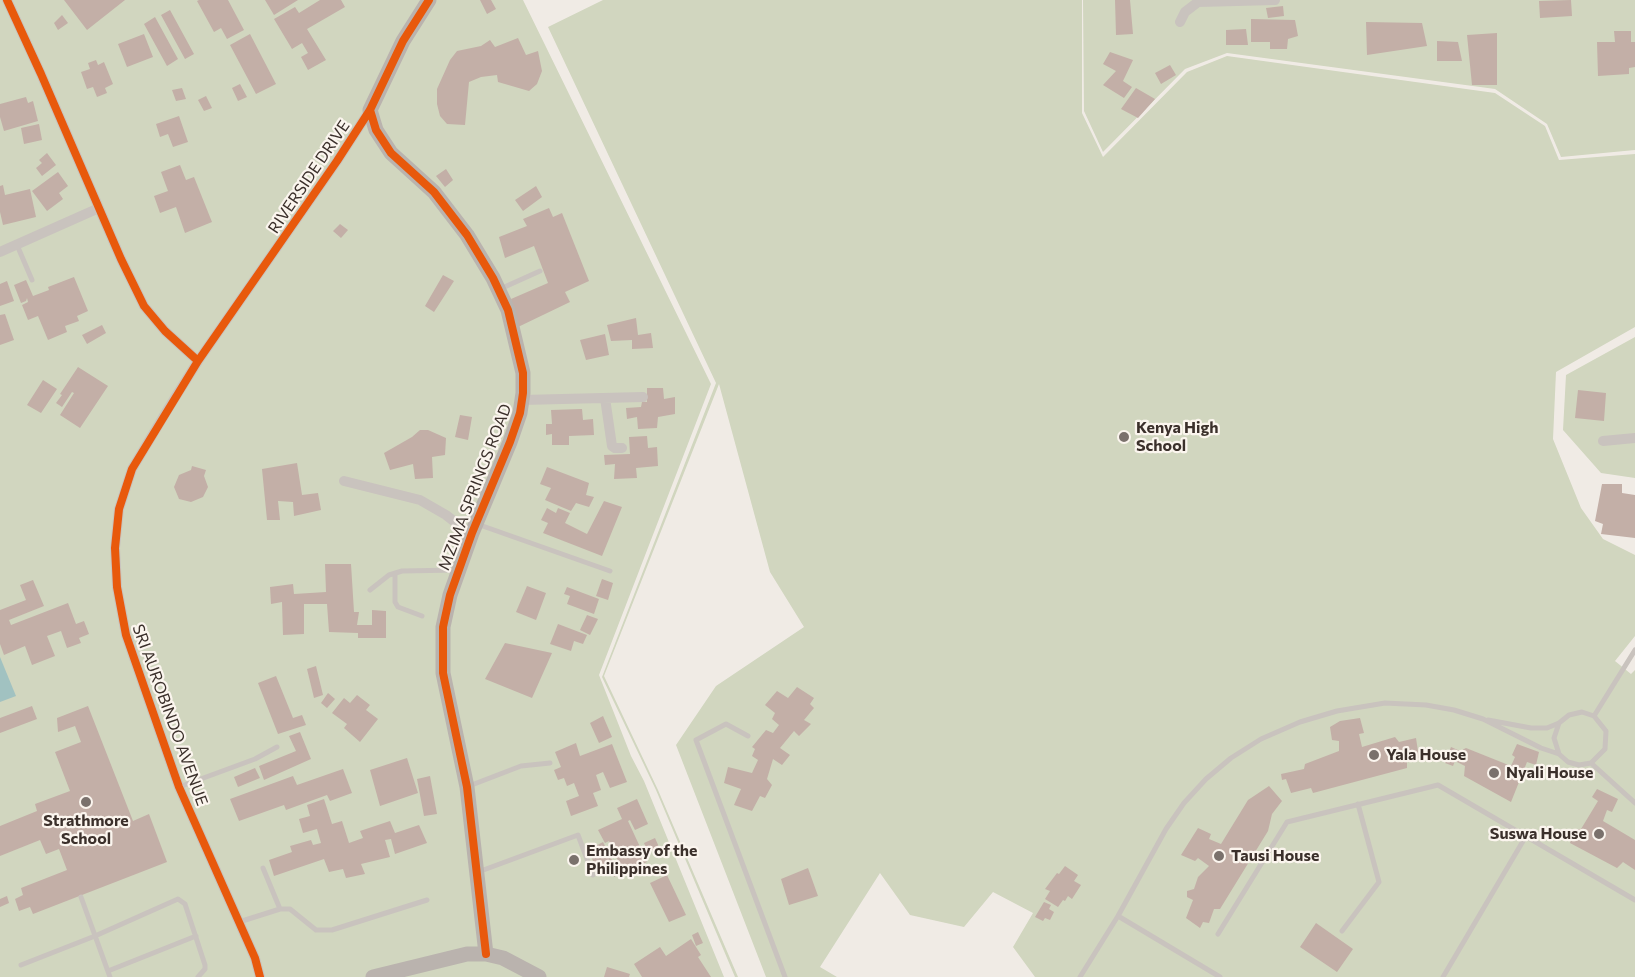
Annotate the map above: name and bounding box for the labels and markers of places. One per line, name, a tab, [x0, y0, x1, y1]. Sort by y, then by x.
place label: Kenya High School	[1136, 418, 1219, 456]
marker: Kenya High School	[1117, 430, 1131, 444]
place label: Yala House	[1386, 745, 1466, 765]
marker: Yala House	[1367, 748, 1381, 762]
place label: Nyali House	[1506, 763, 1593, 783]
marker: Nyali House	[1487, 766, 1501, 780]
marker: Strathmore School	[79, 795, 93, 809]
place label: Strathmore School	[43, 811, 129, 849]
place label: Suswa House	[1490, 824, 1587, 844]
marker: Suswa House	[1592, 827, 1606, 841]
place label: Embassy of the Philippines	[586, 841, 697, 879]
place label: Tausi House	[1231, 846, 1319, 866]
marker: Tausi House	[1212, 849, 1226, 863]
marker: Embassy of the Philippines	[567, 853, 581, 867]

